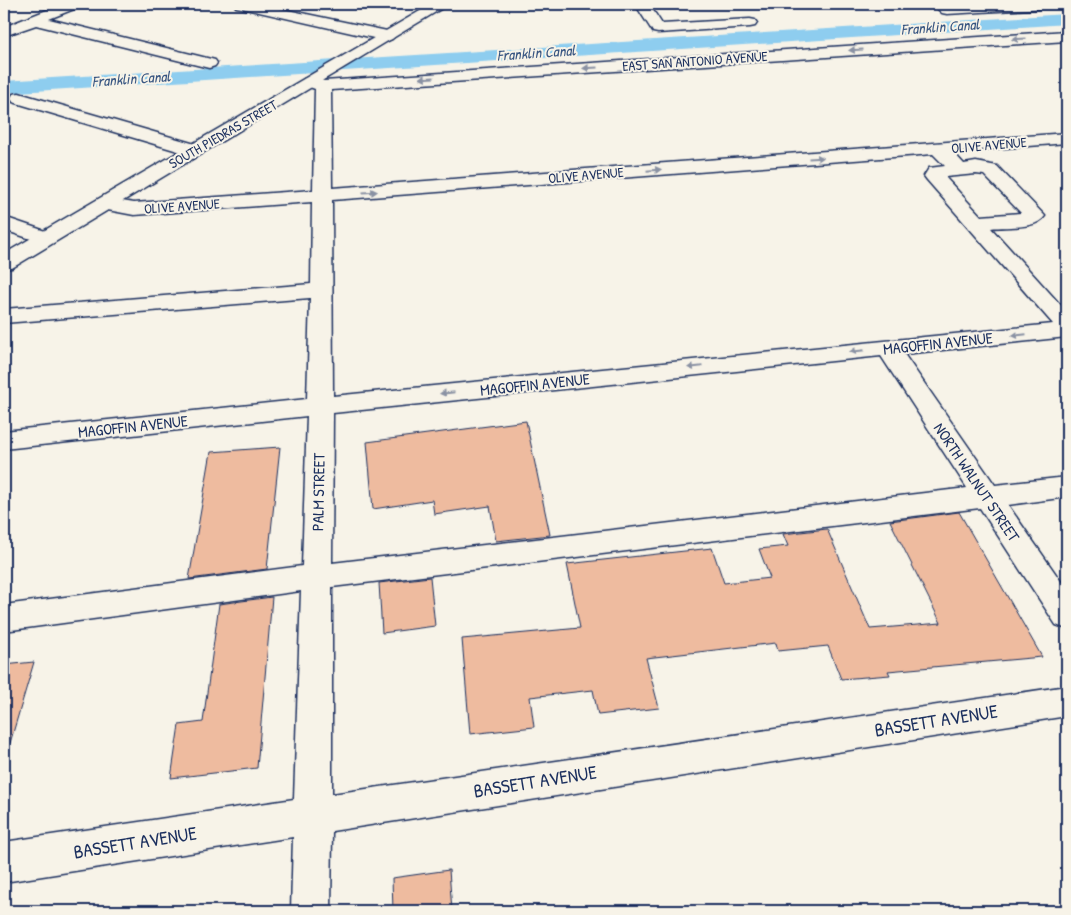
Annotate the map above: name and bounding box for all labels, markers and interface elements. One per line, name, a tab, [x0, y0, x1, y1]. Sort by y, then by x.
water label: Franklin Canal	[900, 13, 981, 40]
one-way arrow	[1010, 35, 1026, 43]
water label: Franklin Canal	[496, 39, 577, 66]
street label: EAST SAN ANTONIO AVENUE	[622, 46, 768, 75]
one-way arrow	[848, 46, 864, 54]
one-way arrow	[581, 64, 597, 72]
water label: Franklin Canal	[91, 65, 172, 92]
one-way arrow	[419, 75, 435, 83]
street label: SOUTH PIEDRAS STREET	[165, 95, 281, 172]
street label: OLIVE AVENUE	[950, 132, 1028, 157]
one-way arrow	[809, 154, 825, 162]
street label: OLIVE AVENUE	[547, 162, 625, 187]
one-way arrow	[647, 166, 663, 174]
one-way arrow	[363, 188, 379, 196]
street label: OLIVE AVENUE	[143, 193, 220, 218]
street label: MAGOFFIN AVENUE	[882, 326, 994, 360]
one-way arrow	[1010, 331, 1026, 339]
one-way arrow	[849, 347, 865, 355]
one-way arrow	[687, 364, 703, 372]
street label: MAGOFFIN AVENUE	[479, 367, 591, 401]
one-way arrow	[438, 389, 454, 397]
street label: MAGOFFIN AVENUE	[77, 409, 189, 443]
street label: NORTH WALNUT STREET	[929, 418, 1025, 546]
street label: PALM STREET	[306, 452, 330, 531]
street label: BASSETT AVENUE	[873, 697, 1000, 743]
street label: BASSETT AVENUE	[472, 758, 599, 804]
street label: BASSETT AVENUE	[72, 819, 199, 865]

